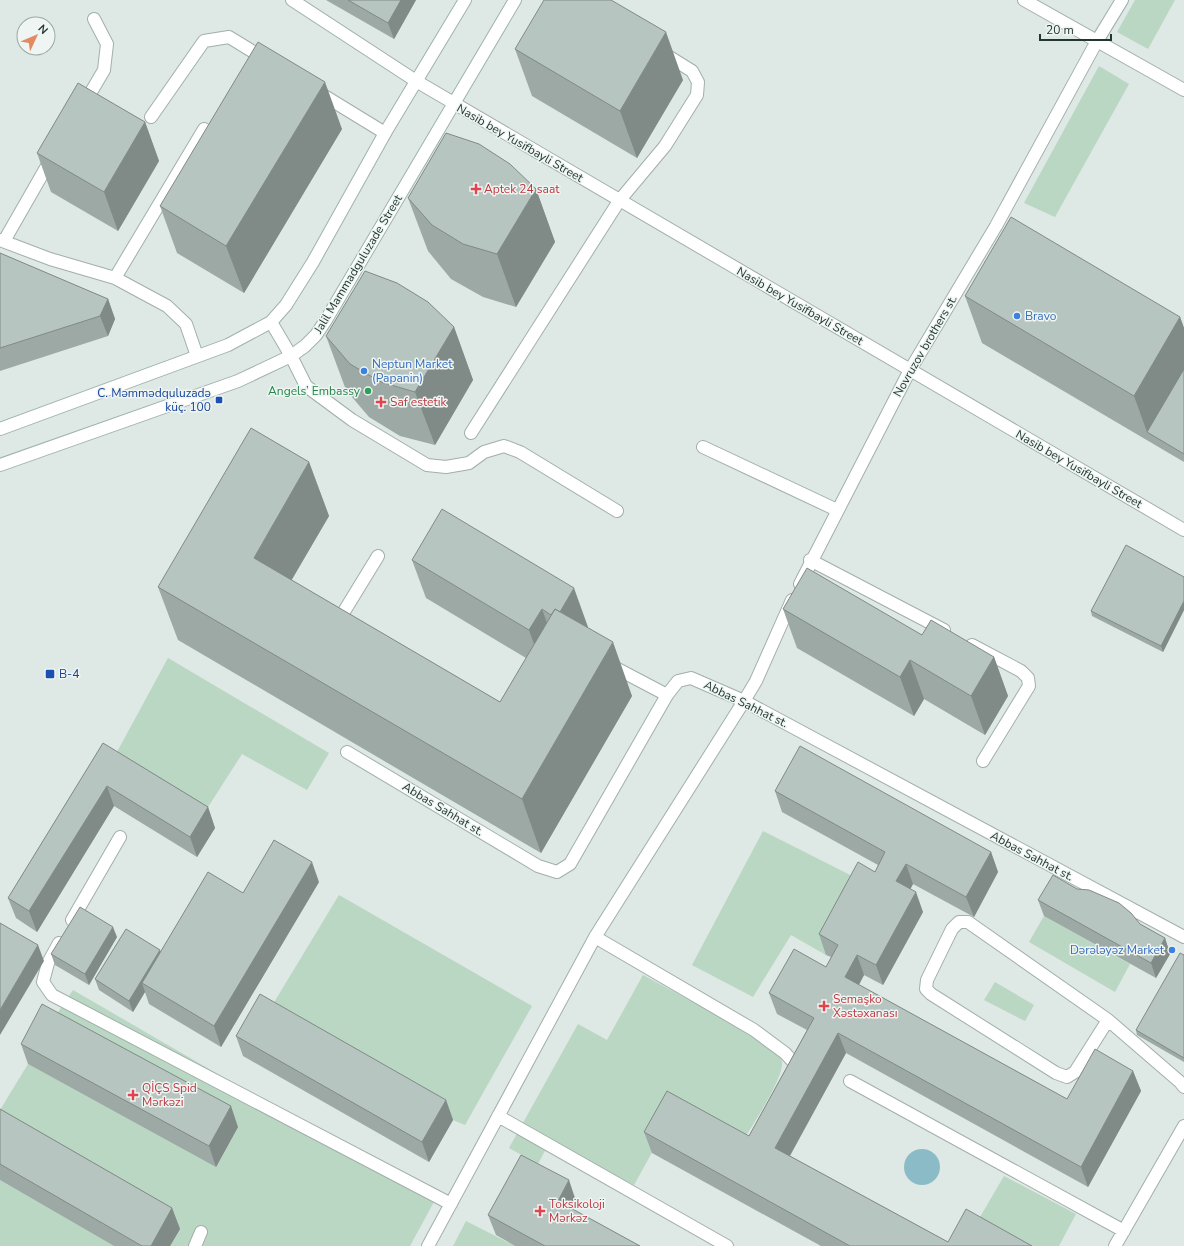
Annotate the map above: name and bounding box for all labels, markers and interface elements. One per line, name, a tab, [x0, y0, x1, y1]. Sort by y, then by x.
north arrow	[16, 16, 56, 56]
scale bar	[1040, 16, 1111, 42]
text: N	[35, 21, 51, 38]
text: 20 m	[1046, 22, 1074, 38]
street label: Nasib bey Yusifbayli Street	[454, 100, 587, 186]
place label: Aptek 24 saat	[484, 181, 560, 197]
marker: Aptek 24 saat	[471, 184, 481, 194]
street label: Jalil Mammadguluzade Street	[310, 191, 406, 337]
street label: Nasib bey Yusifbayli Street	[734, 263, 867, 349]
street label: Novruzov brothers st.	[889, 292, 961, 400]
place label: Bravo	[1025, 308, 1057, 324]
marker: Bravo	[1012, 311, 1022, 321]
place label: Neptun Market (Papanin)	[372, 356, 453, 386]
marker: Neptun Market (Papanin)	[359, 366, 369, 376]
place label: Angels’ Embassy	[268, 383, 361, 399]
place label: C. Məmmədquluzadə küç. 100	[97, 385, 211, 415]
marker: Angels’ Embassy	[363, 386, 373, 396]
place label: Saf estetik	[390, 394, 447, 410]
marker: C. Məmmədquluzadə küç. 100	[214, 395, 224, 405]
marker: Saf estetik	[375, 396, 387, 408]
street label: Nasib bey Yusifbayli Street	[1013, 426, 1146, 512]
place label: B-4	[59, 666, 79, 682]
marker: B-4	[44, 668, 56, 680]
street label: Abbas Sahhat st.	[701, 677, 791, 731]
street label: Abbas Sahhat st.	[400, 779, 486, 839]
street label: Abbas Sahhat st.	[988, 827, 1076, 885]
place label: Dərələyəz Market	[1070, 942, 1165, 958]
marker: Dərələyəz Market	[1167, 945, 1177, 955]
place label: Semaşko Xəstəxanası	[833, 991, 898, 1021]
marker: Semaşko Xəstəxanası	[818, 1000, 830, 1012]
place label: QİÇS Spid Mərkəzi	[142, 1080, 197, 1110]
marker: QİÇS Spid Mərkəzi	[127, 1089, 139, 1101]
place label: Toksikoloji Mərkəz	[549, 1196, 605, 1226]
marker: Toksikoloji Mərkəz	[534, 1205, 546, 1217]

